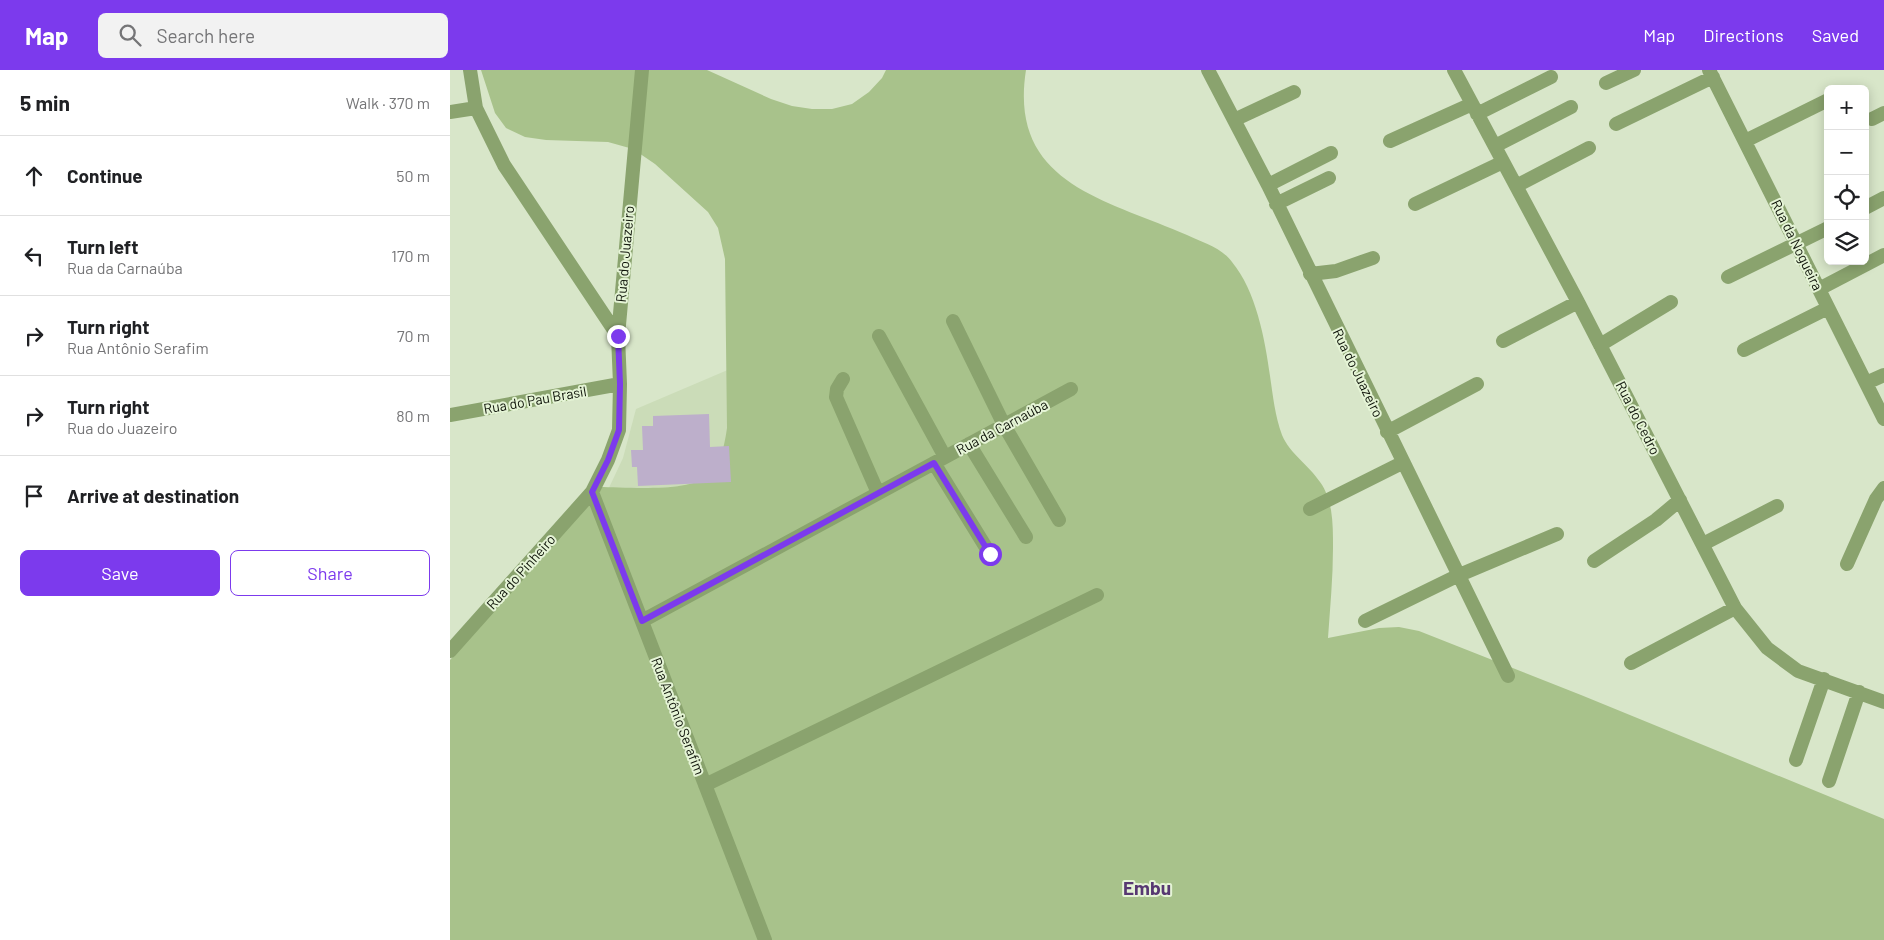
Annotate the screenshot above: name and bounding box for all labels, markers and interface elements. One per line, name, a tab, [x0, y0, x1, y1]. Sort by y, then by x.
search box	[98, 13, 448, 58]
text: Map	[25, 21, 68, 50]
icon: search	[116, 21, 144, 49]
text: Search here	[156, 24, 255, 47]
text: Map	[1643, 24, 1675, 46]
text: Directions	[1703, 24, 1784, 46]
text: Saved	[1812, 24, 1859, 46]
map controls	[1824, 85, 1869, 265]
button: +	[1824, 85, 1869, 130]
text: 5 min	[20, 90, 70, 115]
text: Walk · 370 m	[346, 93, 430, 112]
button: −	[1824, 130, 1869, 175]
icon: ahead	[20, 162, 48, 190]
text: Continue	[67, 164, 143, 187]
text: 50 m	[396, 166, 430, 185]
button: locate	[1824, 175, 1869, 220]
street label: Rua da Nogueira	[1768, 197, 1827, 293]
street label: Rua do Juazeiro	[612, 205, 637, 303]
button: layers	[1824, 220, 1869, 265]
text: Turn left	[67, 235, 138, 258]
icon: left	[20, 242, 48, 270]
text: 170 m	[391, 246, 430, 265]
text: Rua da Carnaúba	[67, 258, 183, 277]
text: Turn right	[67, 315, 149, 338]
icon: right	[20, 322, 48, 350]
route end	[607, 325, 630, 348]
text: 70 m	[397, 326, 430, 345]
street label: Rua do Juazeiro	[1330, 326, 1387, 420]
text: Rua Antônio Serafim	[67, 338, 209, 357]
street label: Rua do Cedro	[1613, 378, 1664, 457]
street label: Rua do Pau Brasil	[482, 382, 588, 417]
text: Turn right	[67, 395, 149, 418]
street label: Rua da Carnaúba	[953, 395, 1050, 458]
icon: right	[20, 402, 48, 430]
text: 80 m	[396, 406, 430, 425]
text: Rua do Juazeiro	[67, 418, 178, 437]
icon: arrive	[20, 482, 48, 510]
text: Arrive at destination	[67, 484, 239, 507]
street label: Rua do Pinheiro	[483, 531, 559, 613]
route start	[979, 543, 1002, 566]
button: Save	[20, 550, 220, 596]
button: Share	[230, 550, 430, 596]
street label: Rua Antônio Serafim	[648, 655, 709, 777]
district label: Embu	[1123, 876, 1171, 899]

